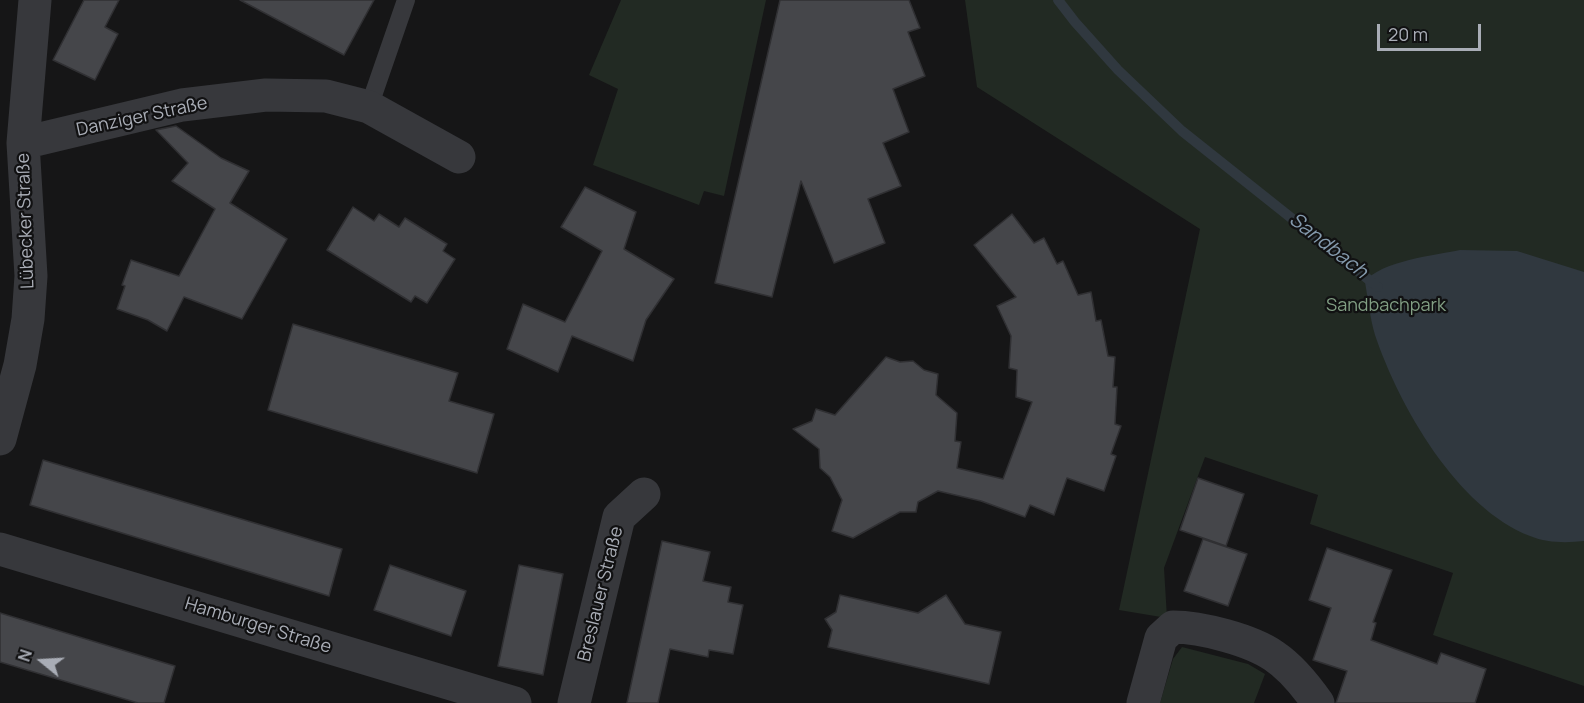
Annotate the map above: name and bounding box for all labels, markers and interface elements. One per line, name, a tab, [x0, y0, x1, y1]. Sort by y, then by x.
scale bar	[1380, 12, 1484, 50]
text: 20 m	[1388, 22, 1428, 46]
street label: Danziger Straße	[74, 93, 210, 141]
street label: Lübecker Straße	[13, 153, 39, 289]
water label: Sandbach	[1284, 208, 1372, 284]
park label: Sandbachpark	[1326, 295, 1446, 317]
street label: Breslauer Straße	[574, 524, 628, 664]
street label: Hamburger Straße	[182, 593, 334, 659]
north arrow	[12, 631, 72, 691]
text: N	[13, 647, 37, 664]

